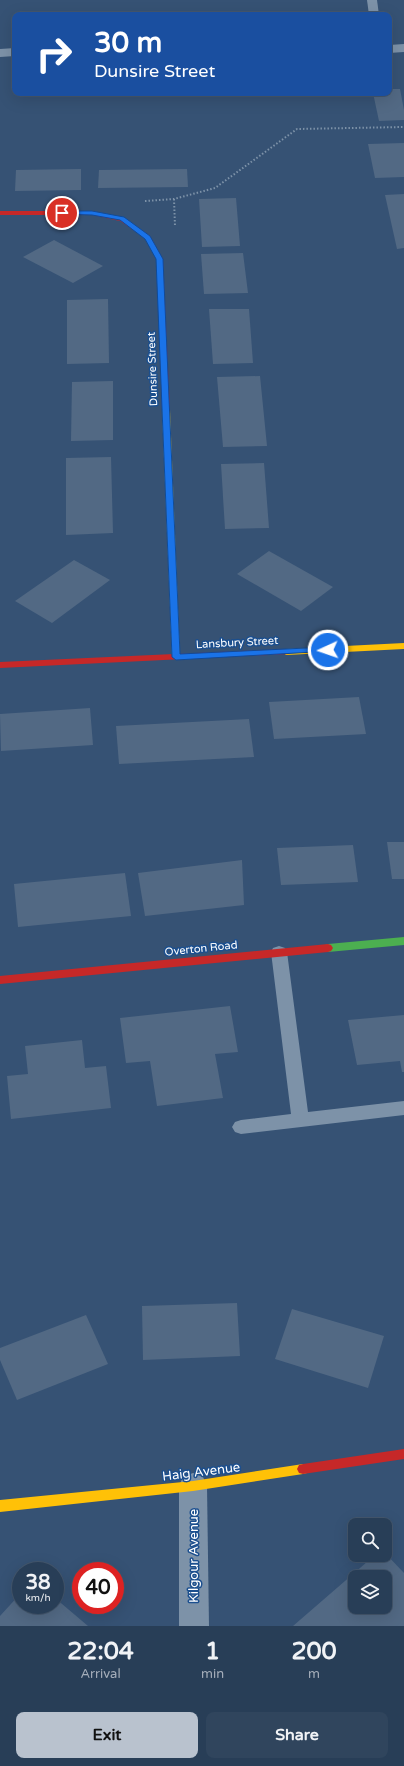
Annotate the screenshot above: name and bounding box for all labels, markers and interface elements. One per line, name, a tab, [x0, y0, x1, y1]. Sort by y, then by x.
text: 30 m	[94, 26, 162, 60]
icon: right	[28, 28, 80, 80]
text: Dunsire Street	[94, 60, 215, 82]
pin	[45, 196, 79, 230]
icon: arrive	[51, 202, 73, 224]
street label: Dunsire Street	[145, 332, 160, 406]
position arrow	[307, 629, 349, 671]
street label: Lansbury Street	[195, 634, 279, 651]
street label: Overton Road	[164, 938, 238, 959]
street label: Haig Avenue	[161, 1459, 241, 1485]
street label: Kilgour Avenue	[186, 1509, 202, 1603]
map controls	[348, 1518, 392, 1614]
button: search	[348, 1518, 392, 1562]
speed limit sign: 40	[72, 1562, 124, 1614]
button: layers	[348, 1570, 392, 1614]
text: 38	[25, 1571, 51, 1595]
text: km/h	[25, 1592, 51, 1604]
text: 22:04	[67, 1637, 134, 1666]
text: 1	[205, 1637, 220, 1666]
text: 200	[291, 1637, 337, 1666]
text: Arrival	[80, 1666, 121, 1682]
text: min	[201, 1666, 224, 1682]
text: m	[308, 1666, 320, 1682]
button: Exit	[16, 1712, 198, 1758]
button: Share	[206, 1712, 388, 1758]

